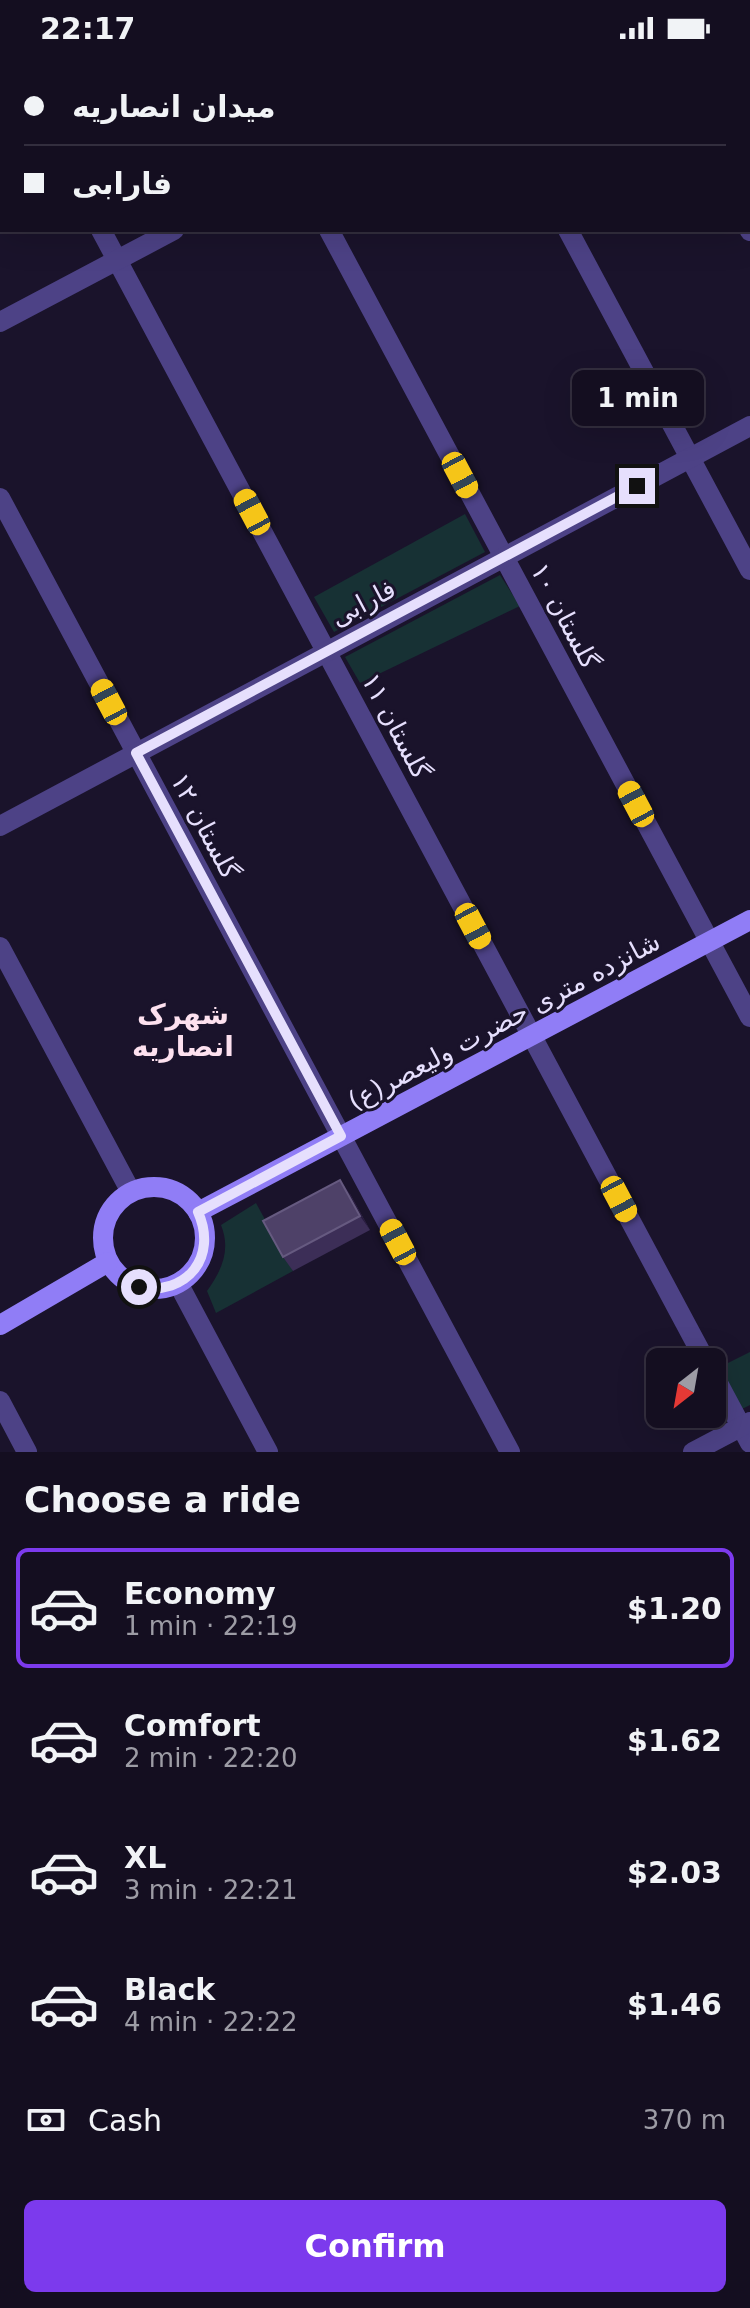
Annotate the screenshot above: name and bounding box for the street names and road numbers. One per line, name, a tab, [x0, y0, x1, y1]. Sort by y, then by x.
street label: گلستان ۱۰	[525, 558, 606, 674]
street label: فارابی	[325, 574, 401, 632]
street label: گلستان ۱۱	[356, 668, 437, 784]
street label: گلستان ۱۲	[165, 768, 246, 884]
street label: شانزده متری حضرت ولیعصر(ع)	[343, 926, 665, 1117]

